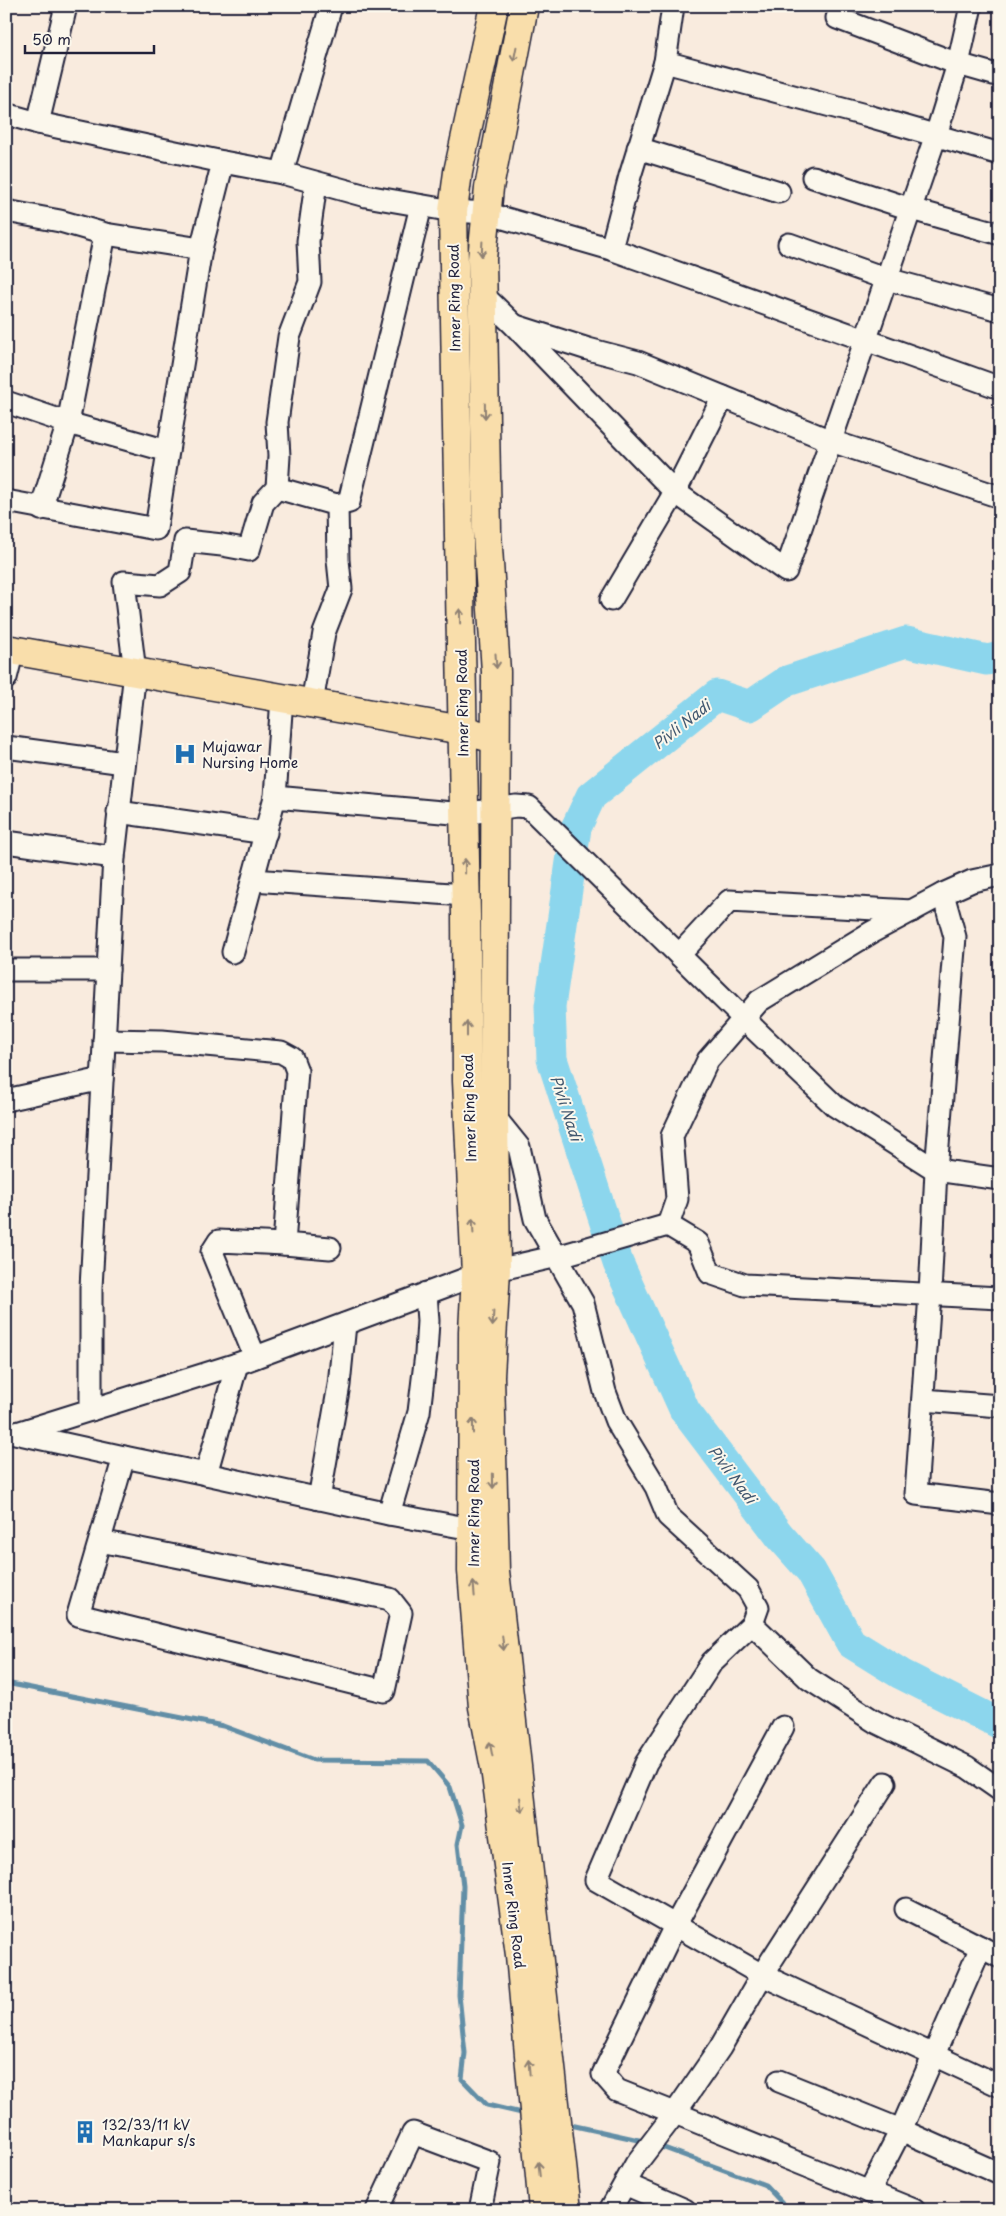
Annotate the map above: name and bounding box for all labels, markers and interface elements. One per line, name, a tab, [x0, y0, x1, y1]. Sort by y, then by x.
scale bar	[25, 22, 154, 54]
text: 50 m	[32, 27, 71, 50]
one-way arrow	[510, 46, 519, 62]
one-way arrow	[478, 240, 487, 256]
street label: Inner Ring Road	[443, 244, 465, 352]
one-way arrow	[480, 402, 490, 419]
one-way arrow	[455, 608, 465, 624]
street label: Inner Ring Road	[451, 649, 473, 757]
one-way arrow	[491, 653, 500, 669]
water label: Pivli Nadi	[647, 692, 717, 754]
place label: Mujawar Nursing Home	[202, 736, 298, 773]
hospital icon: Mujawar Nursing Home	[172, 741, 198, 767]
one-way arrow	[460, 858, 470, 874]
one-way arrow	[462, 1021, 471, 1037]
street label: Inner Ring Road	[457, 1054, 481, 1162]
water label: Pivli Nadi	[546, 1072, 589, 1146]
one-way arrow	[469, 1218, 478, 1234]
one-way arrow	[489, 1310, 498, 1326]
one-way arrow	[468, 1419, 478, 1435]
water label: Pivli Nadi	[703, 1440, 764, 1510]
street label: Inner Ring Road	[463, 1459, 484, 1567]
one-way arrow	[488, 1472, 498, 1489]
one-way arrow	[469, 1581, 478, 1597]
one-way arrow	[498, 1635, 508, 1651]
one-way arrow	[486, 1741, 495, 1757]
one-way arrow	[516, 1796, 526, 1812]
street label: Inner Ring Road	[497, 1860, 531, 1970]
one-way arrow	[525, 2059, 534, 2075]
place label: 132/33/11 kV Mankapur s/s	[102, 2114, 195, 2151]
building icon: 132/33/11 kV Mankapur s/s	[72, 2119, 98, 2145]
one-way arrow	[534, 2161, 544, 2177]

